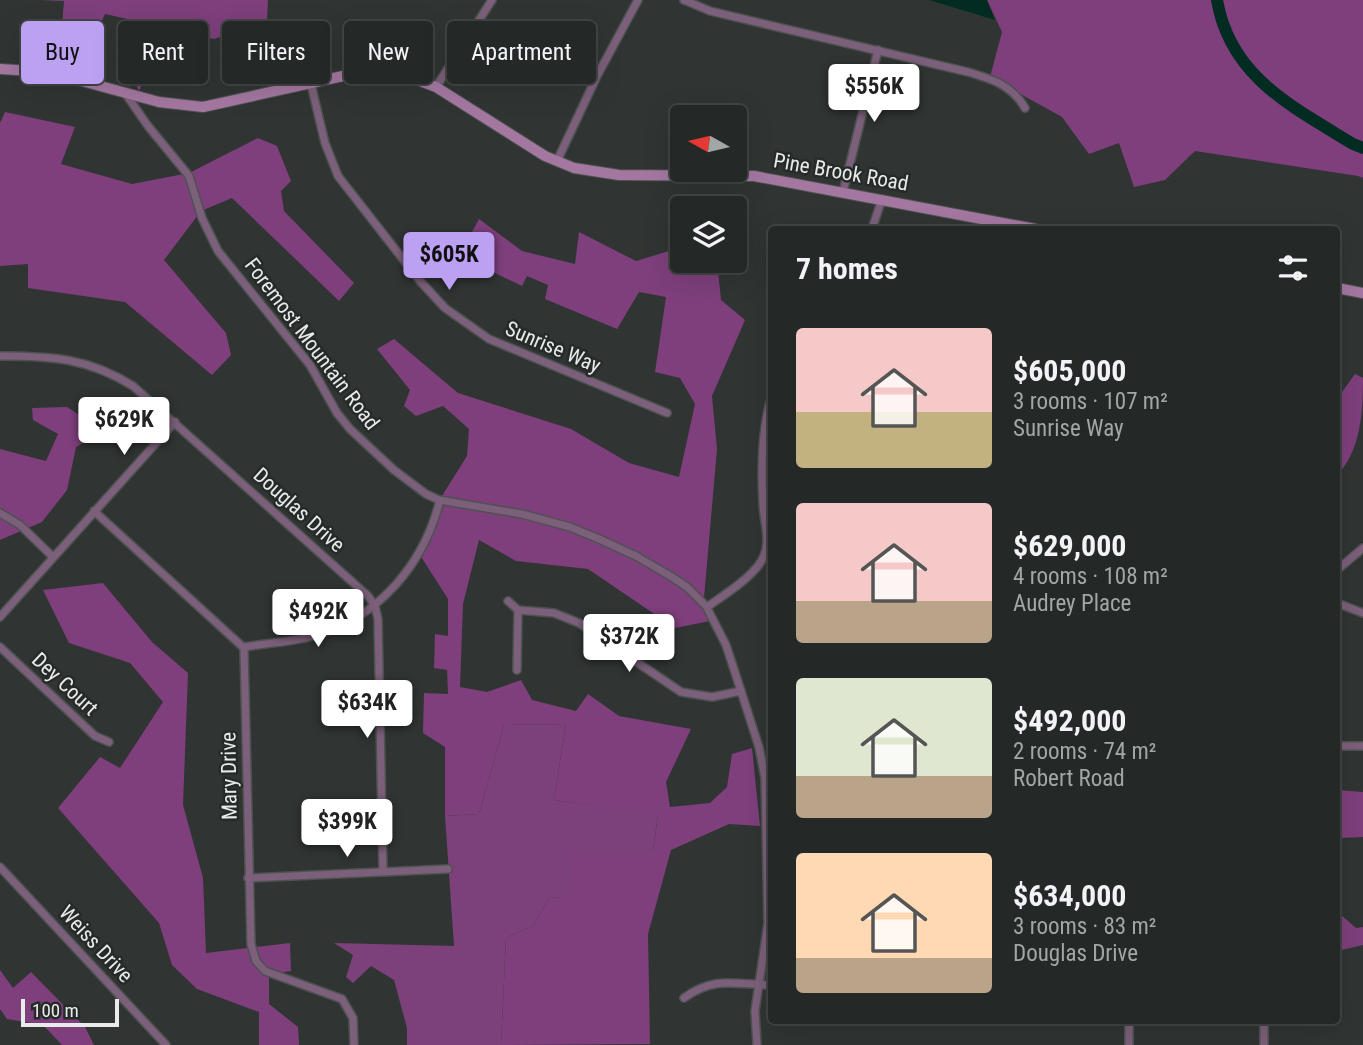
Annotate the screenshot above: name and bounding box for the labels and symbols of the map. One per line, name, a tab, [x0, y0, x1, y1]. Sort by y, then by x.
pin: $556K	[825, 64, 923, 124]
north arrow	[670, 105, 747, 182]
street label: Pine Brook Road	[772, 148, 910, 196]
pin: $605K	[400, 232, 498, 292]
street label: Foremost Mountain Road	[240, 254, 384, 434]
street label: Sunrise Way	[502, 316, 604, 378]
pin: $629K	[75, 398, 173, 457]
street label: Douglas Drive	[249, 463, 350, 557]
pin: $492K	[269, 590, 367, 649]
pin: $372K	[580, 614, 678, 674]
street label: Dey Court	[27, 648, 103, 720]
pin: $634K	[318, 680, 416, 740]
street label: Mary Drive	[216, 732, 242, 820]
pin: $399K	[298, 800, 396, 859]
street label: Weiss Drive	[54, 901, 138, 987]
scale bar	[21, 996, 119, 1028]

